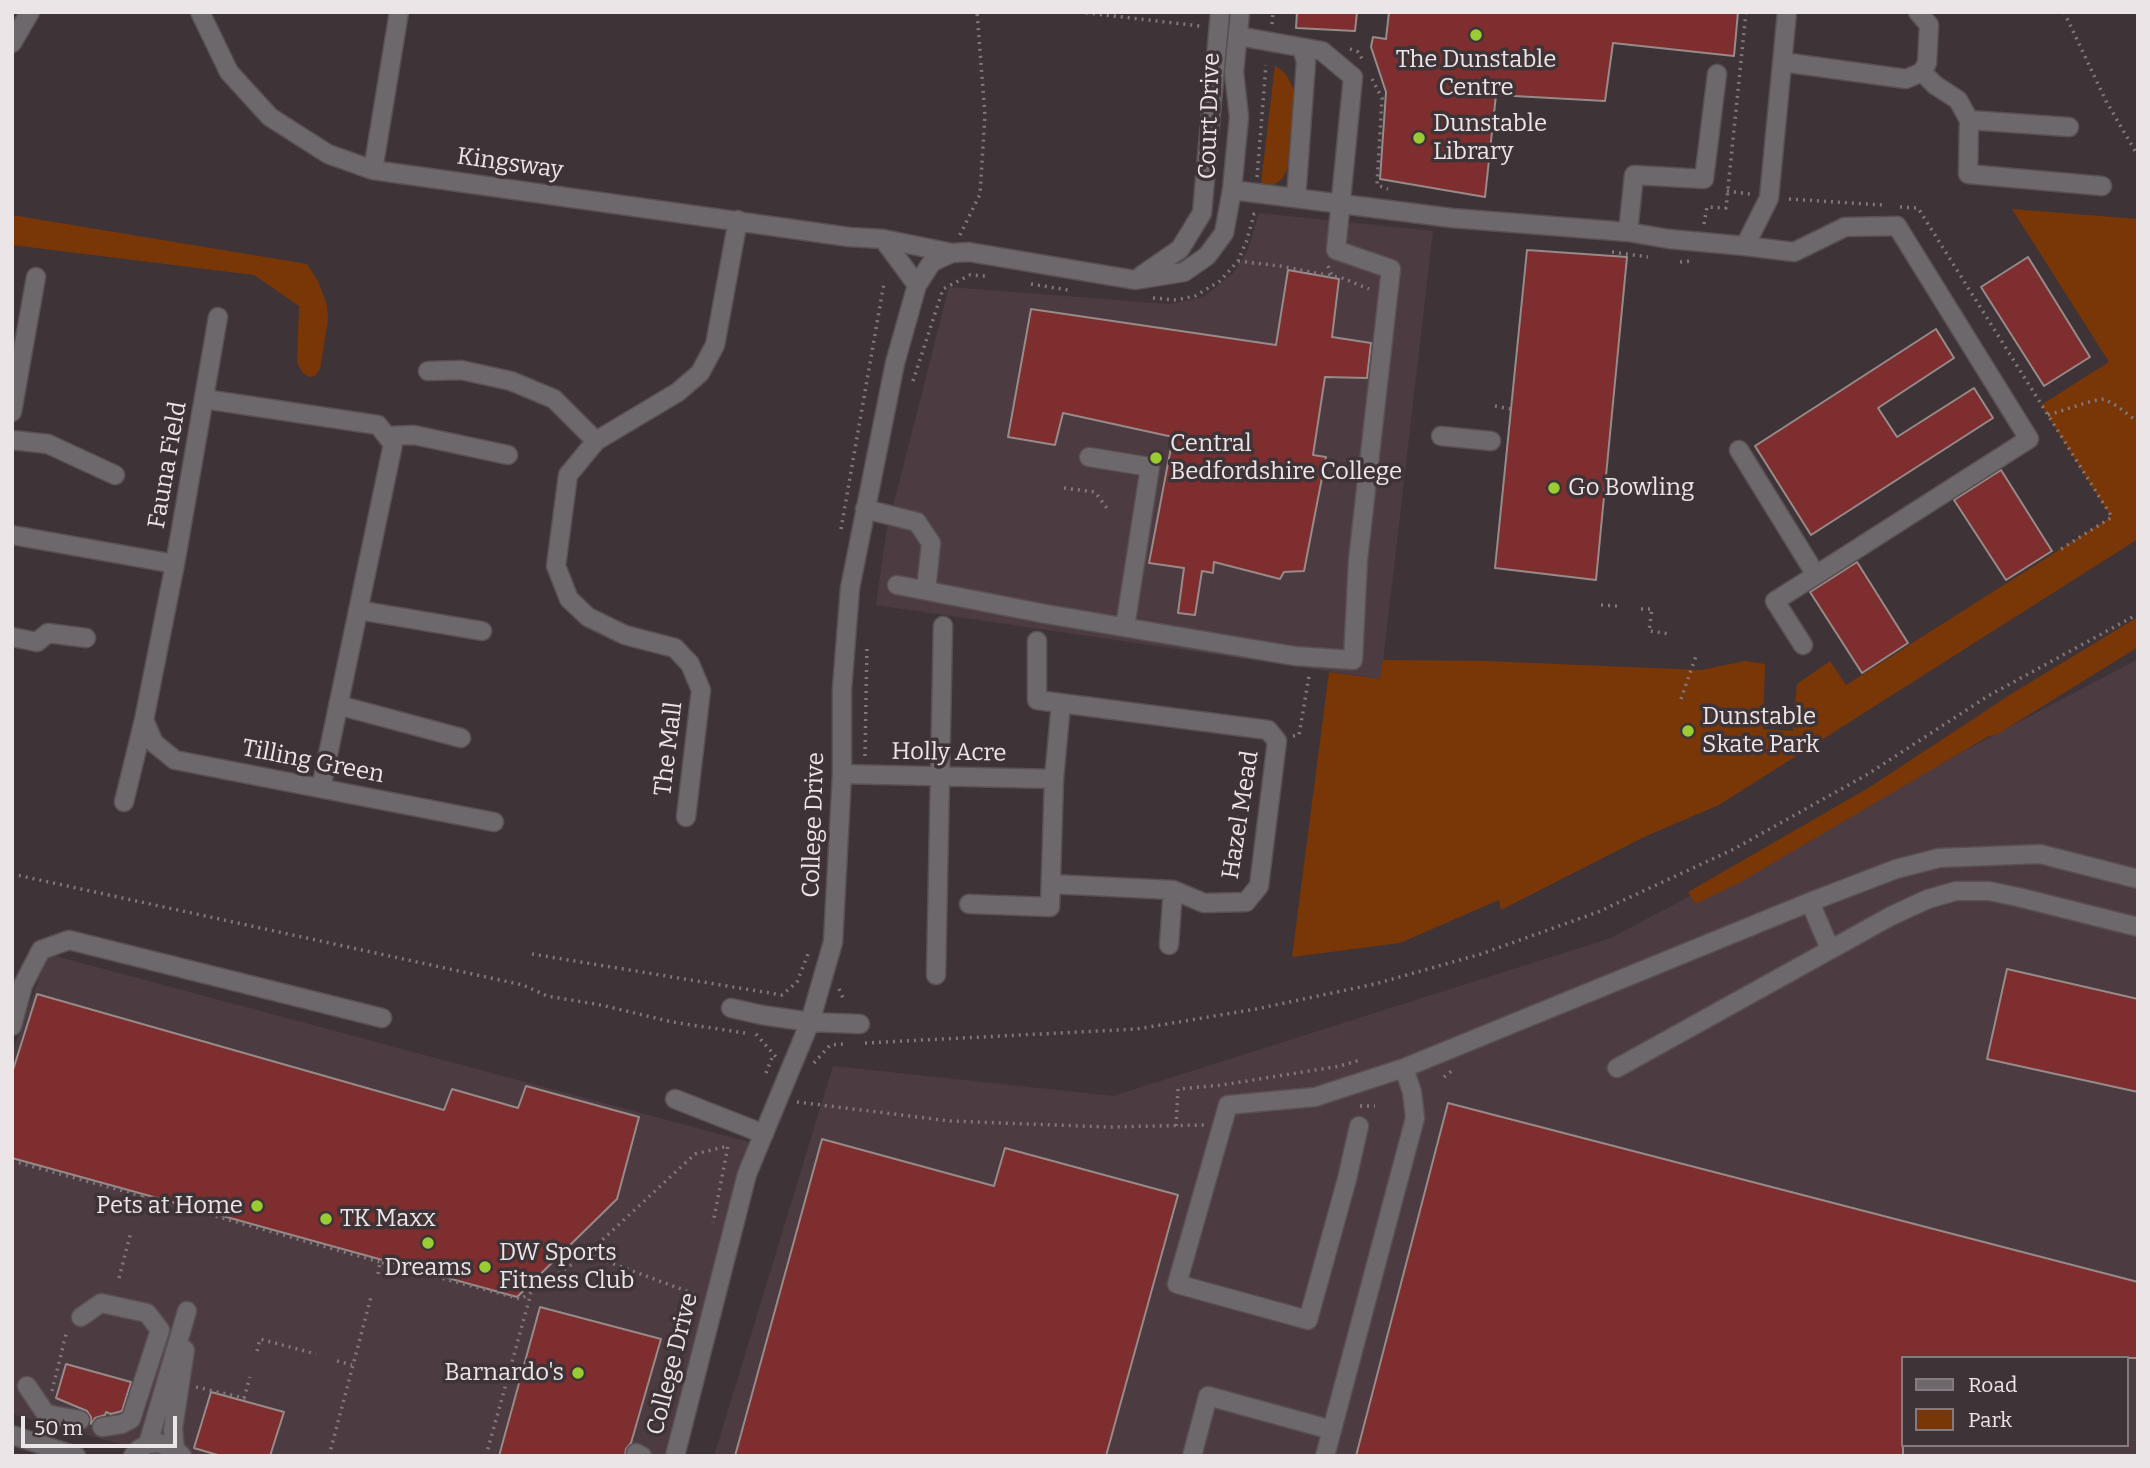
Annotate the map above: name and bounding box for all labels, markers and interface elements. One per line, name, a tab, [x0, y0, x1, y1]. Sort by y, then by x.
marker: The Dunstable Centre	[1468, 27, 1484, 43]
place label: The Dunstable Centre	[1396, 46, 1556, 102]
street label: Court Drive	[1193, 52, 1227, 180]
place label: Dunstable Library	[1433, 110, 1547, 166]
marker: Dunstable Library	[1411, 130, 1427, 146]
street label: Kingsway	[455, 142, 565, 186]
street label: Fauna Field	[143, 399, 193, 531]
place label: Central Bedfordshire College	[1170, 430, 1402, 486]
marker: Central Bedfordshire College	[1148, 450, 1164, 466]
place label: Go Bowling	[1568, 474, 1694, 502]
marker: Go Bowling	[1546, 480, 1562, 496]
street label: The Mall	[649, 700, 689, 798]
place label: Dunstable Skate Park	[1702, 703, 1819, 759]
marker: Dunstable Skate Park	[1680, 723, 1696, 739]
street label: Tilling Green	[239, 734, 387, 790]
street label: Holly Acre	[891, 738, 1007, 768]
street label: Hazel Mead	[1217, 749, 1265, 881]
street label: College Drive	[797, 752, 831, 898]
place label: Pets at Home	[96, 1192, 243, 1220]
marker: Pets at Home	[249, 1198, 265, 1214]
place label: TK Maxx	[340, 1205, 436, 1233]
marker: TK Maxx	[318, 1211, 334, 1227]
marker: Dreams	[420, 1235, 436, 1251]
place label: DW Sports Fitness Club	[499, 1239, 634, 1295]
place label: Dreams	[384, 1254, 472, 1282]
marker: DW Sports Fitness Club	[477, 1259, 493, 1275]
street label: College Drive	[641, 1290, 705, 1438]
legend	[1902, 1356, 2129, 1447]
place label: Barnardo's	[444, 1359, 564, 1387]
marker: Barnardo's	[570, 1365, 586, 1381]
text: Road	[1968, 1372, 2017, 1398]
scale bar	[24, 1402, 180, 1446]
text: Park	[1968, 1407, 2012, 1433]
text: 50 m	[34, 1415, 83, 1441]

